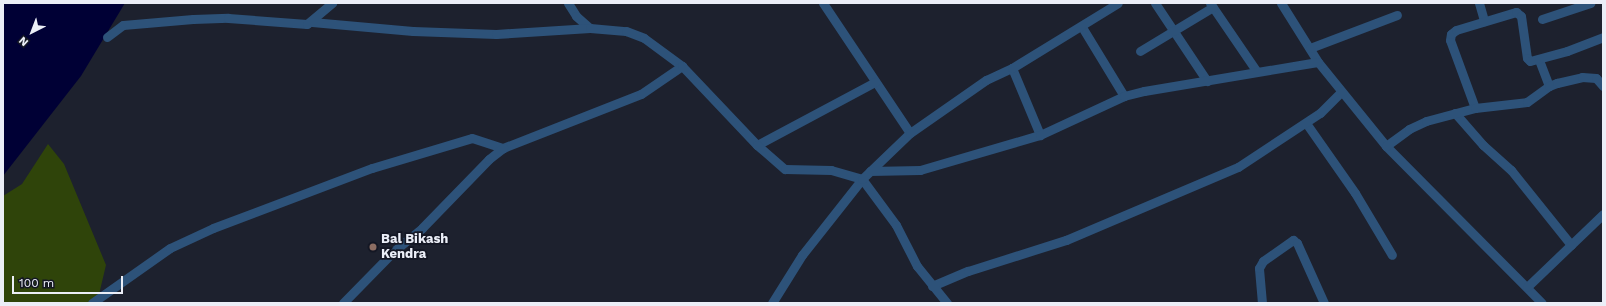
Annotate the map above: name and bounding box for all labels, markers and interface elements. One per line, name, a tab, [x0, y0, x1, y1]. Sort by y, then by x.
north arrow	[12, 12, 52, 52]
text: N	[16, 34, 31, 49]
place label: Bal Bikash Kendra	[381, 232, 449, 263]
marker: Bal Bikash Kendra	[368, 242, 378, 252]
scale bar	[14, 268, 125, 294]
text: 100 m	[19, 276, 54, 290]

